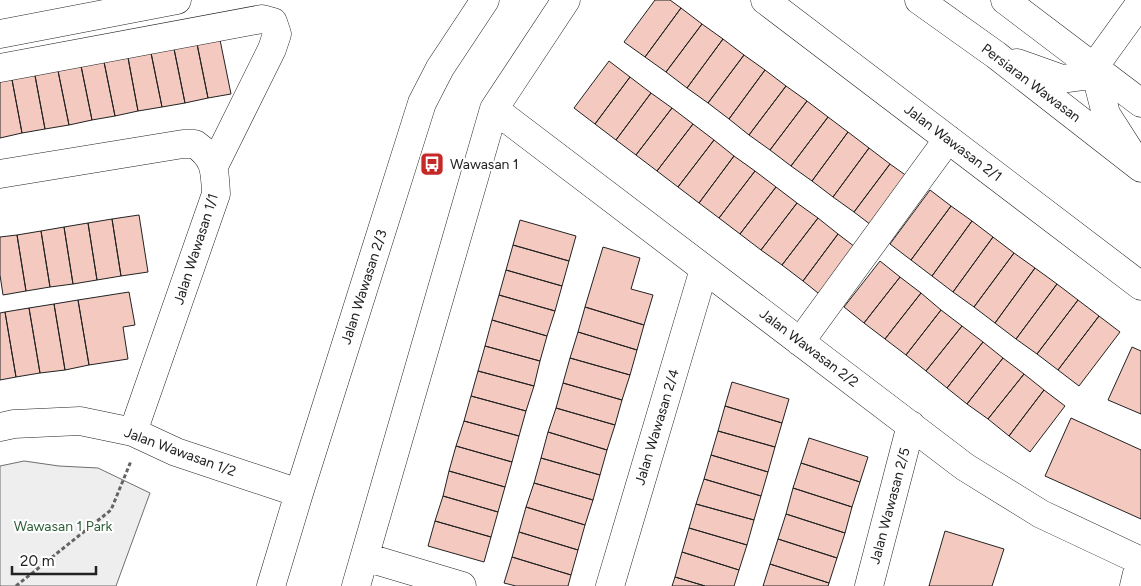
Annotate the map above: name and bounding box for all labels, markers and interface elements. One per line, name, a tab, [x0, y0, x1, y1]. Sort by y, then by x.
street label: Persiaran Wawasan	[978, 40, 1084, 126]
street label: Jalan Wawasan 2/1	[901, 101, 1005, 185]
bus stop icon: Wawasan 1	[419, 151, 445, 177]
place label: Wawasan 1	[450, 156, 519, 173]
street label: Jalan Wawasan 1/1	[170, 191, 222, 307]
street label: Jalan Wawasan 2/3	[337, 228, 391, 346]
street label: Jalan Wawasan 2/2	[756, 305, 862, 391]
street label: Jalan Wawasan 2/4	[631, 367, 683, 487]
street label: Jalan Wawasan 1/2	[122, 424, 238, 480]
street label: Jalan Wawasan 2/5	[866, 446, 914, 566]
park label: Wawasan 1 Park	[14, 518, 113, 535]
scale bar	[12, 544, 96, 576]
text: 20 m	[20, 552, 54, 570]

